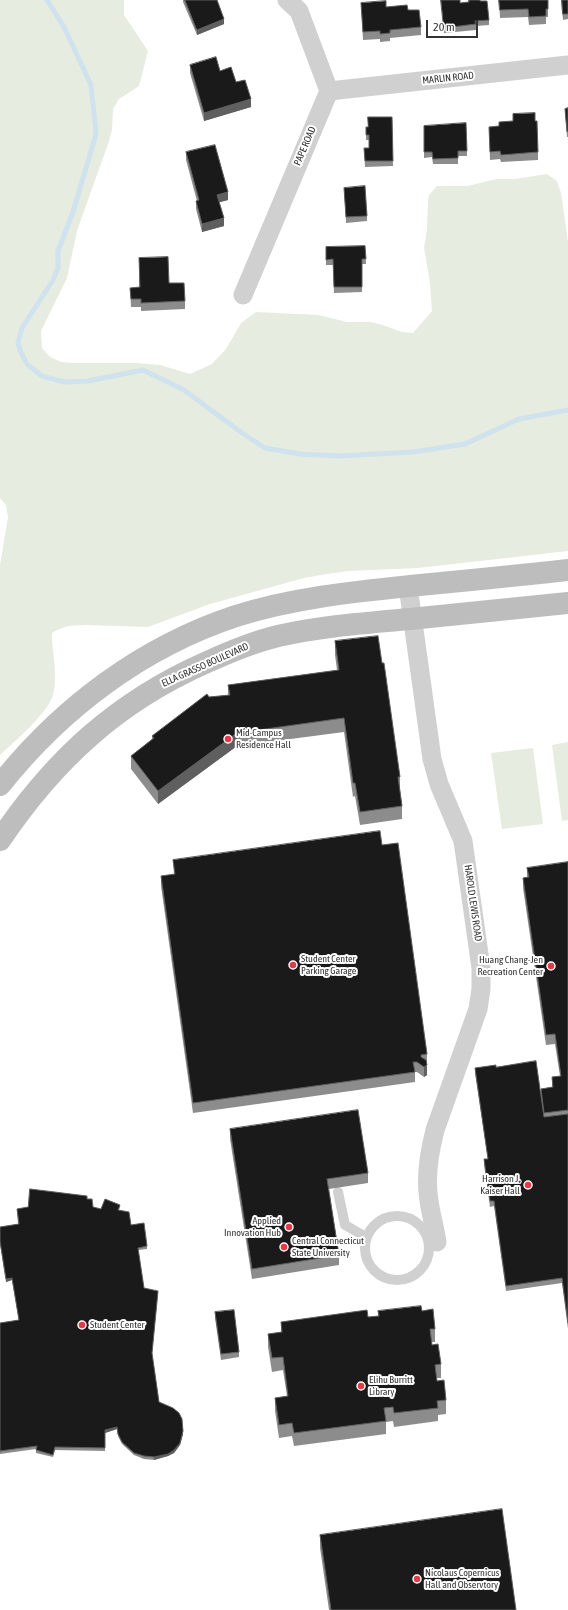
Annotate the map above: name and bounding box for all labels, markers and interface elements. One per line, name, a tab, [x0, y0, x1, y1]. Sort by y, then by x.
scale bar	[428, 12, 480, 38]
text: 20 m	[433, 20, 455, 34]
street label: MARLIN ROAD	[422, 69, 474, 87]
street label: PAPE ROAD	[291, 125, 319, 167]
street label: ELLA GRASSO BOULEVARD	[160, 640, 250, 690]
place label: Mid-Campus Residence Hall	[236, 727, 291, 750]
marker: Mid-Campus Residence Hall	[223, 734, 233, 744]
street label: HAROLD LEWIS ROAD	[462, 864, 484, 942]
place label: Student Center Parking Garage	[301, 953, 356, 976]
place label: Huang Chang-Jen Recreation Center	[477, 954, 543, 978]
marker: Student Center Parking Garage	[288, 960, 298, 970]
marker: Huang Chang-Jen Recreation Center	[546, 961, 556, 971]
place label: Harrison J. Kaiser Hall	[480, 1173, 520, 1196]
marker: Harrison J. Kaiser Hall	[523, 1180, 533, 1190]
place label: Applied Innovation Hub	[224, 1215, 281, 1238]
marker: Applied Innovation Hub	[284, 1222, 294, 1232]
place label: Central Connecticut State University	[292, 1235, 364, 1258]
marker: Central Connecticut State University	[279, 1242, 289, 1252]
place label: Student Center	[90, 1319, 144, 1331]
marker: Student Center	[77, 1320, 87, 1330]
place label: Elihu Burritt Library	[369, 1374, 413, 1398]
marker: Elihu Burritt Library	[356, 1381, 366, 1391]
place label: Nicolaus Copernicus Hall and Observtory	[425, 1567, 499, 1590]
marker: Nicolaus Copernicus Hall and Observtory	[412, 1574, 422, 1584]

